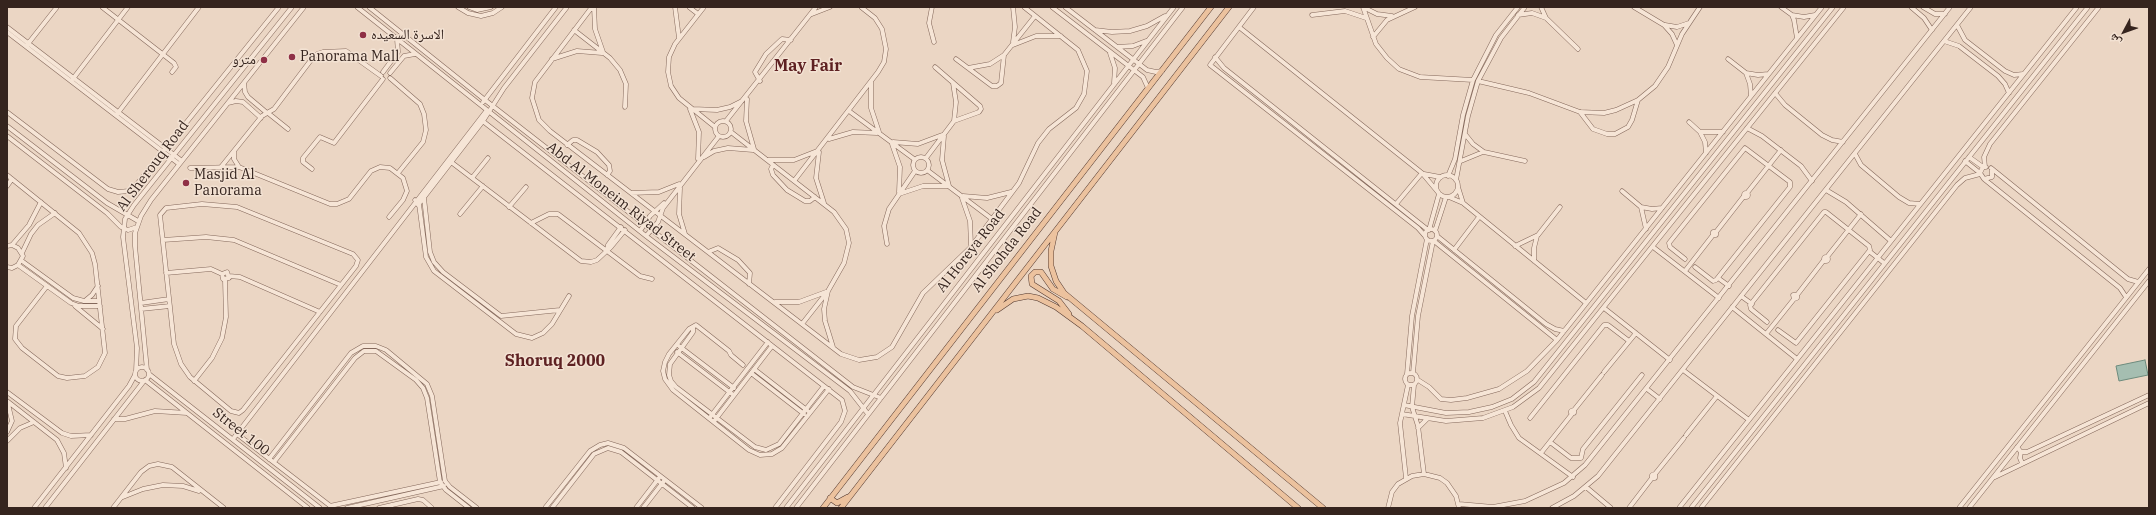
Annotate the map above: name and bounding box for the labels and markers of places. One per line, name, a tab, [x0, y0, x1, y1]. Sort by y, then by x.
place label: الاسرة السعيده	[371, 27, 444, 43]
marker: الاسرة السعيده	[358, 30, 368, 40]
place label: Panorama Mall	[300, 49, 399, 65]
place label: مترو	[232, 52, 256, 68]
marker: Panorama Mall	[287, 52, 297, 62]
marker: مترو	[259, 55, 269, 65]
place label: Masjid Al Panorama	[194, 167, 262, 200]
marker: Masjid Al Panorama	[181, 178, 191, 188]

